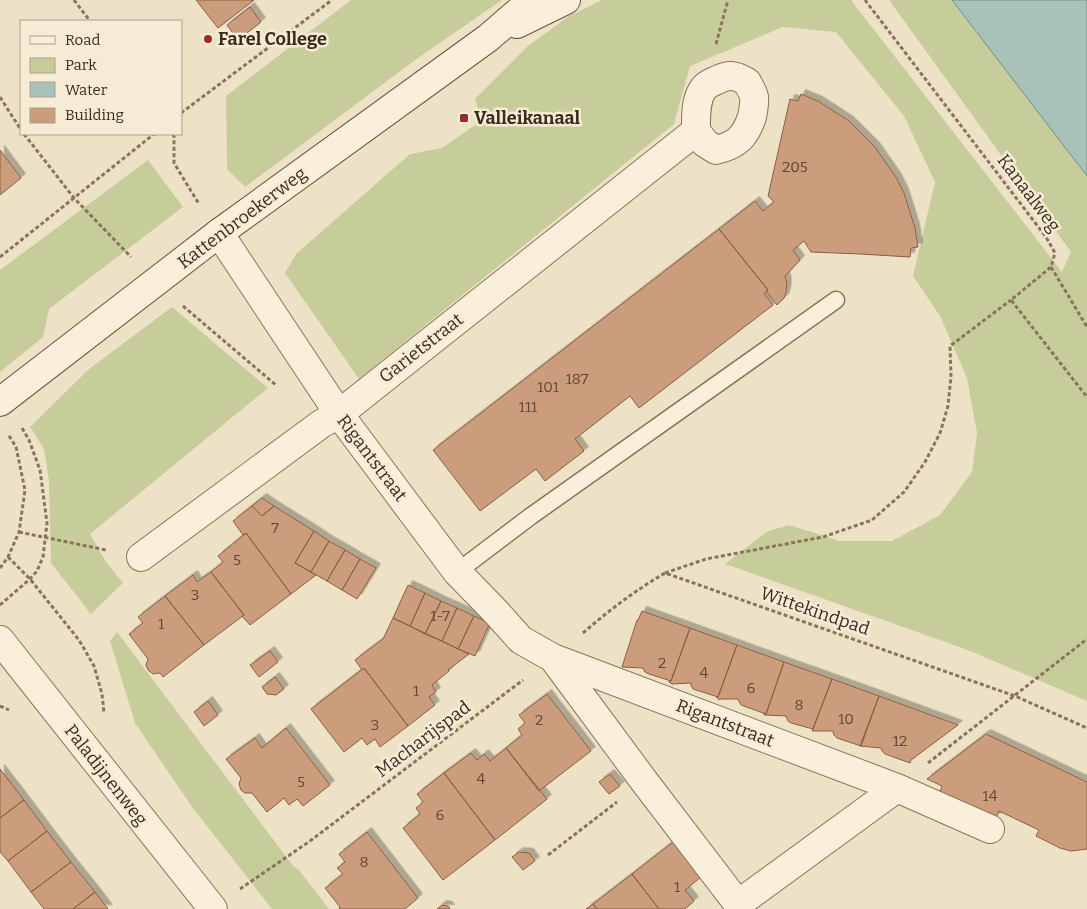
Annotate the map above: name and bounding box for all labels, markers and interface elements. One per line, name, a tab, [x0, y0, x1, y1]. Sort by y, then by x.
legend	[20, 20, 182, 135]
place label: Farel College	[218, 28, 327, 50]
text: Road	[65, 31, 100, 49]
marker: Farel College	[202, 33, 214, 45]
text: Park	[65, 56, 97, 74]
text: Water	[65, 81, 108, 99]
text: Building	[65, 106, 124, 124]
place label: Valleikanaal	[474, 107, 581, 129]
marker: Valleikanaal	[458, 112, 470, 124]
street label: Kanaalweg	[993, 150, 1065, 236]
house number: 205	[782, 158, 808, 176]
street label: Kattenbroekerweg	[173, 162, 311, 274]
street label: Garietstraat	[374, 308, 468, 388]
house number: 187	[566, 370, 589, 388]
house number: 101	[537, 378, 559, 396]
house number: 111	[519, 398, 537, 416]
street label: Rigantstraat	[332, 410, 412, 506]
house number: 7	[271, 519, 279, 537]
house number: 5	[233, 551, 241, 569]
street label: Wittekindpad	[757, 582, 873, 640]
house number: 3	[191, 586, 199, 604]
house number: 1-7	[430, 607, 450, 625]
house number: 1	[158, 615, 164, 633]
house number: 2	[658, 654, 666, 672]
house number: 4	[700, 664, 709, 682]
house number: 6	[747, 679, 756, 697]
house number: 1	[413, 682, 419, 700]
street label: Rigantstraat	[673, 694, 778, 752]
street label: Macharijspad	[371, 696, 475, 782]
house number: 8	[794, 696, 804, 714]
house number: 10	[838, 710, 854, 728]
house number: 2	[535, 711, 543, 729]
house number: 3	[371, 716, 379, 734]
street label: Paladijnenweg	[60, 720, 152, 830]
house number: 12	[893, 732, 907, 750]
house number: 4	[477, 770, 486, 788]
house number: 5	[297, 773, 305, 791]
house number: 14	[983, 787, 998, 805]
house number: 6	[436, 806, 445, 824]
house number: 8	[359, 853, 369, 871]
house number: 1	[674, 878, 680, 896]

